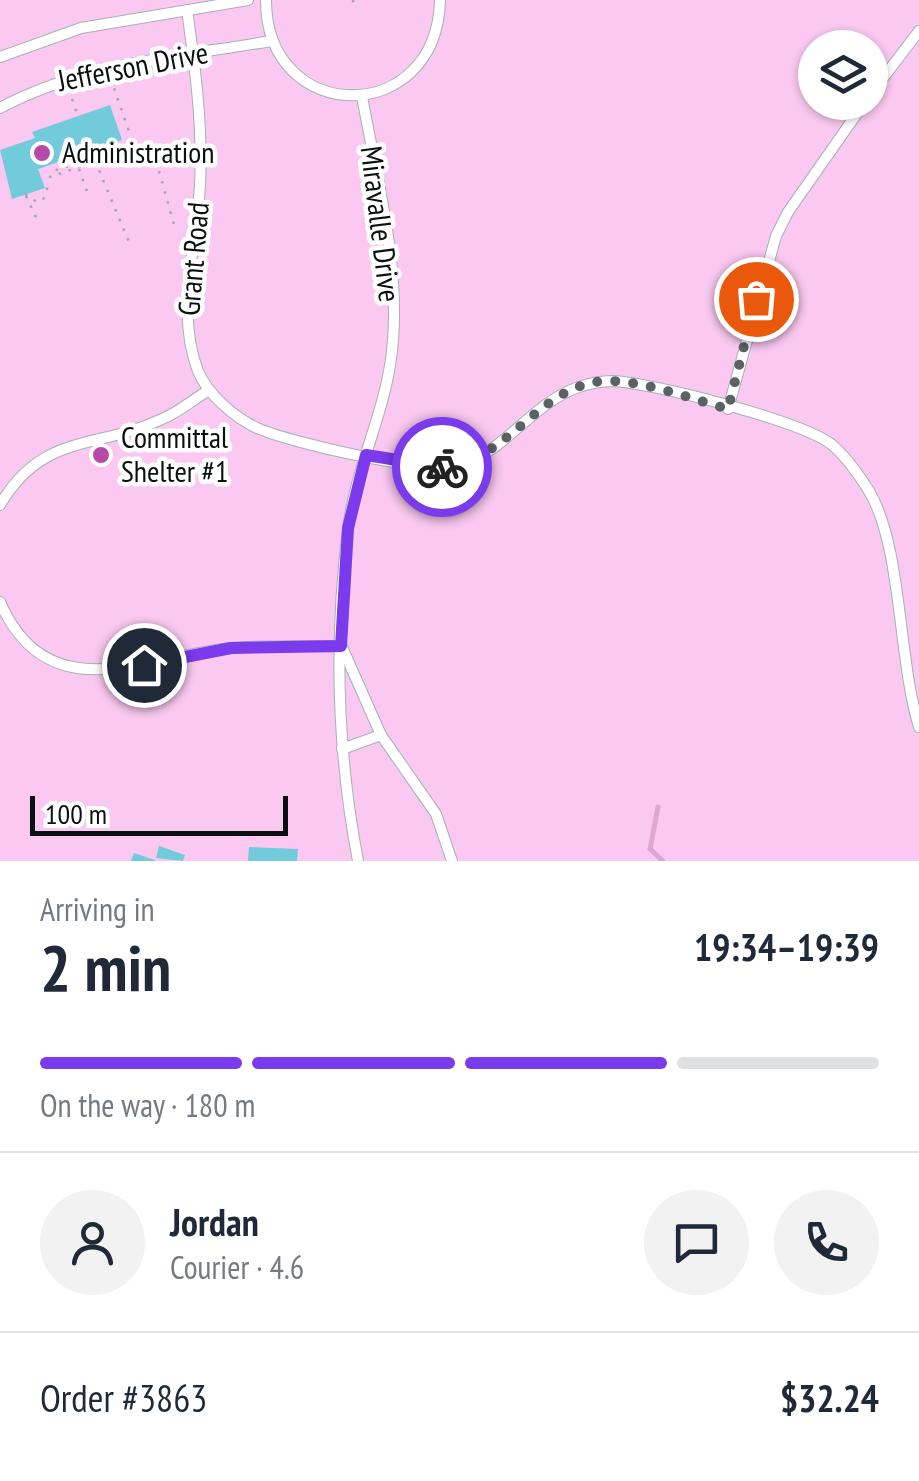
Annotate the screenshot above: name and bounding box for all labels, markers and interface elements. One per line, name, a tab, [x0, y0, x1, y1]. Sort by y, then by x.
map controls	[798, 30, 888, 120]
button: layers	[798, 30, 888, 120]
street label: Jefferson Drive	[53, 32, 211, 99]
place label: Administration	[62, 132, 214, 171]
marker: Administration	[31, 142, 53, 164]
street label: Miravalle Drive	[353, 144, 410, 304]
street label: Grant Road	[168, 200, 217, 317]
pin	[714, 257, 799, 342]
icon: bag	[729, 272, 784, 327]
place label: Committal Shelter #1	[121, 417, 228, 490]
courier	[392, 417, 492, 517]
icon: bike	[415, 440, 470, 495]
marker: Committal Shelter #1	[90, 444, 112, 466]
pin	[102, 623, 187, 708]
icon: home	[117, 638, 172, 693]
scale bar	[30, 791, 288, 836]
text: 100 m	[45, 795, 107, 832]
text: Arriving in	[40, 888, 155, 930]
text: 19:34–19:39	[694, 922, 879, 971]
text: 2 min	[40, 925, 171, 1009]
text: On the way · 180 m	[40, 1084, 255, 1126]
button: person	[40, 1190, 145, 1295]
button: chat	[644, 1190, 749, 1295]
button: phone	[774, 1190, 879, 1295]
text: Jordan	[170, 1197, 259, 1246]
text: Courier · 4.6	[170, 1246, 304, 1288]
text: Order #3863	[40, 1373, 207, 1422]
text: $32.24	[780, 1373, 879, 1422]

